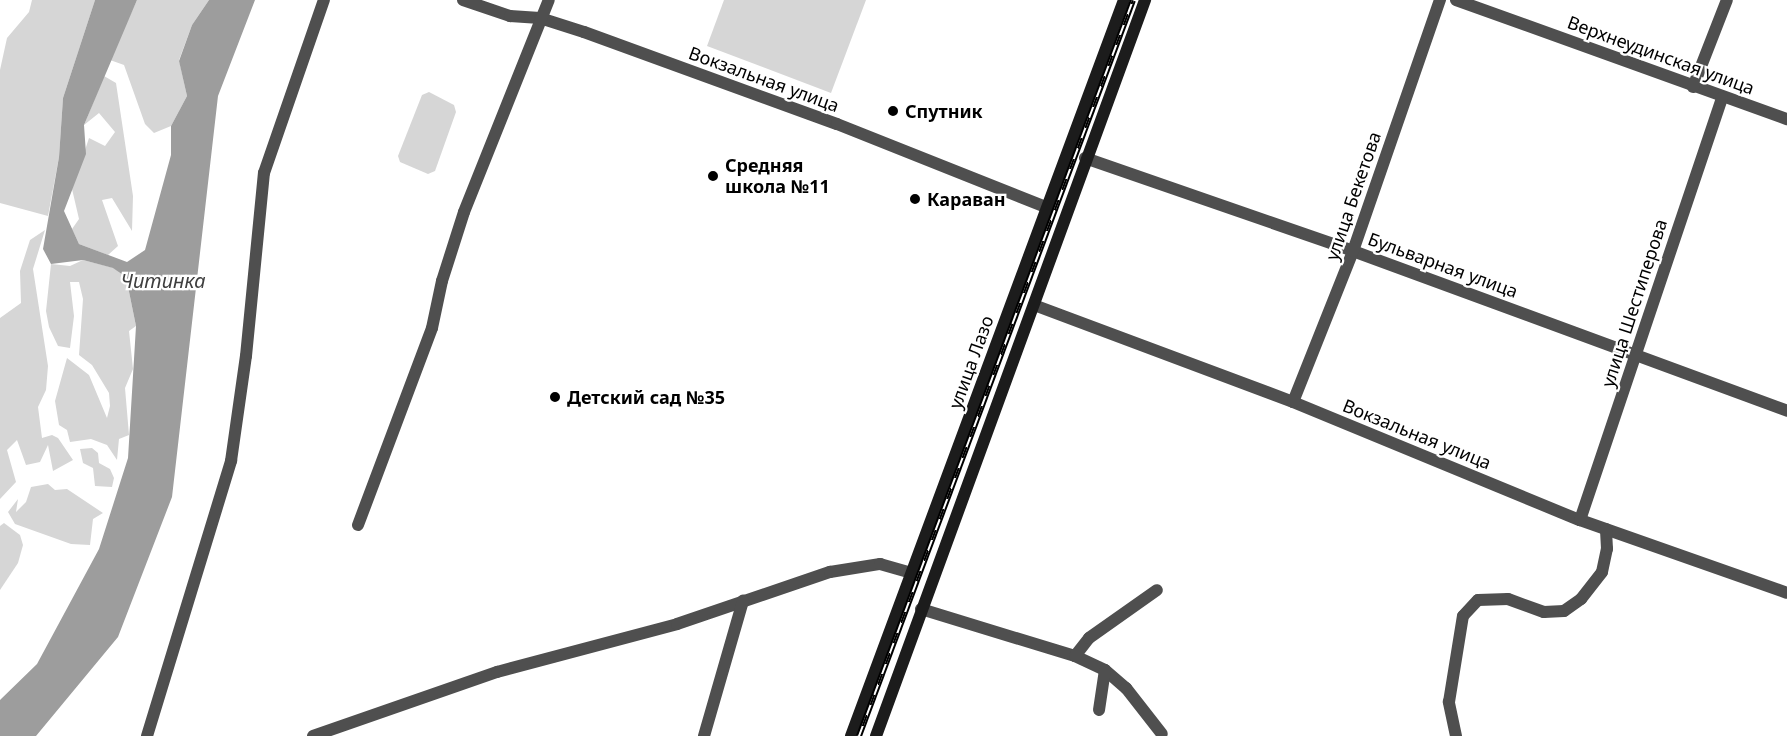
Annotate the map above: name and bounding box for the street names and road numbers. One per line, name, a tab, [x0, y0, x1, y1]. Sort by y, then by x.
street label: Верхнеудинская улица	[1565, 11, 1757, 99]
street label: Вокзальная улица	[686, 42, 842, 116]
street label: улица Бекетова	[1321, 129, 1385, 263]
street label: улица Шестиперова	[1597, 216, 1671, 390]
street label: Бульварная улица	[1365, 228, 1521, 302]
street label: улица Лазо	[944, 312, 998, 412]
street label: Вокзальная улица	[1340, 394, 1494, 474]

